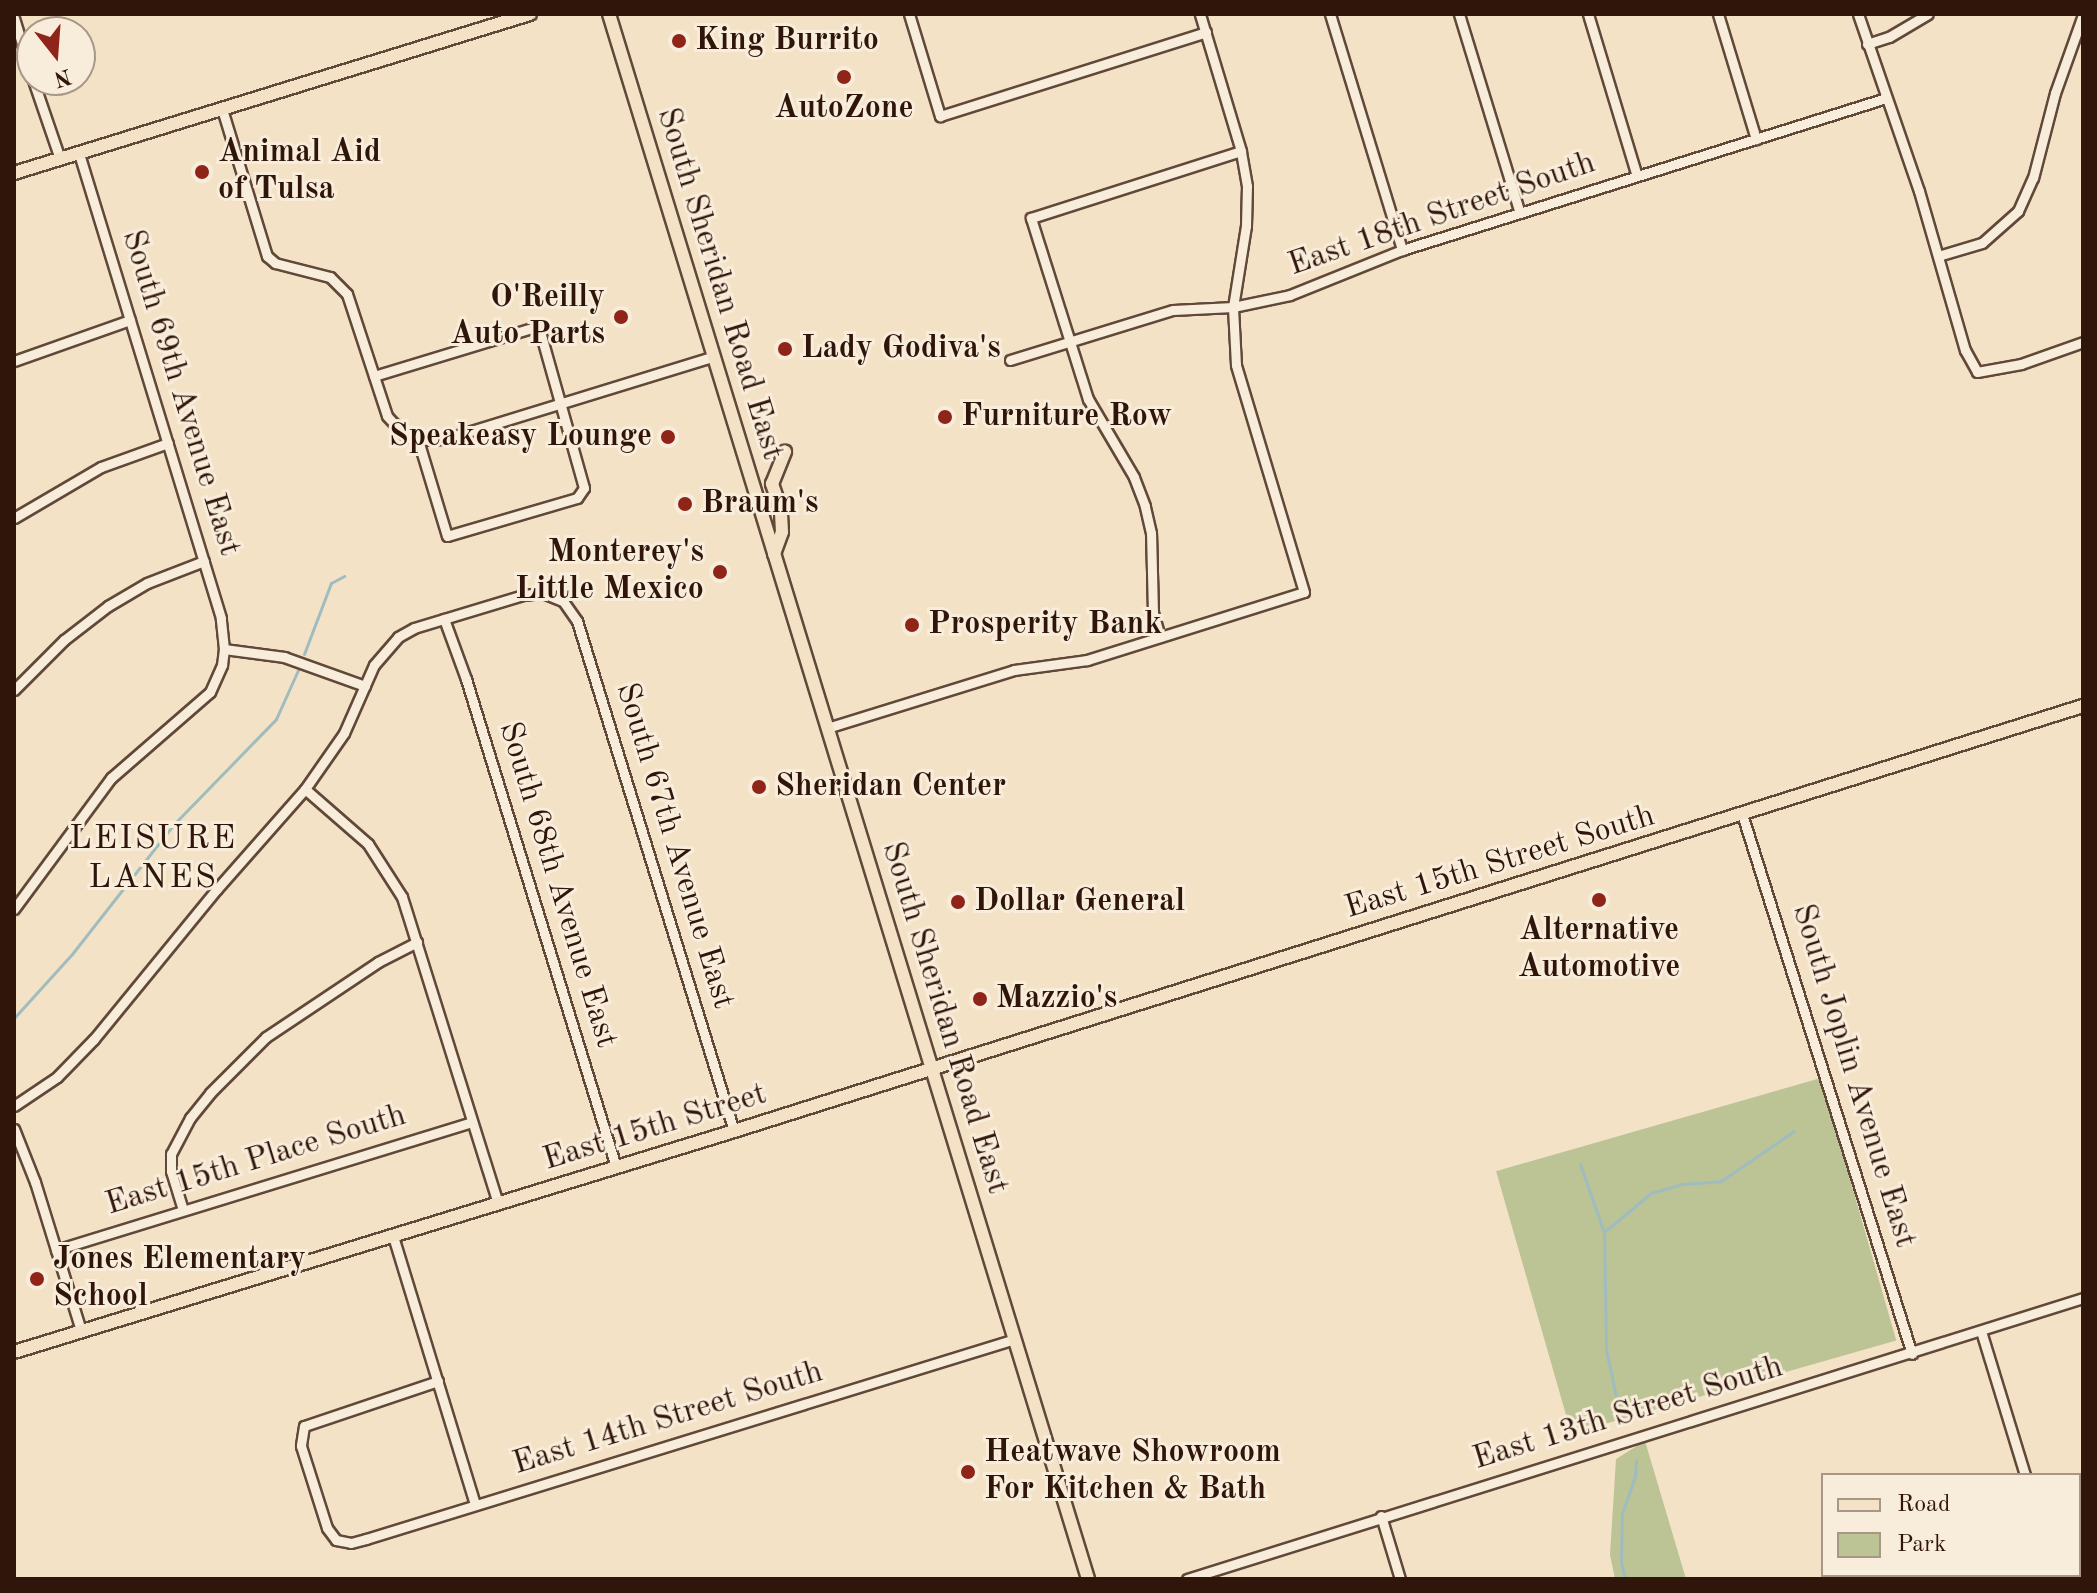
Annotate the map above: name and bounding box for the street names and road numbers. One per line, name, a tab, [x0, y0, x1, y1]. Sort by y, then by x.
street label: South Sheridan Road East	[647, 103, 791, 465]
street label: East 18th Street South	[1284, 144, 1600, 286]
street label: South 69th Avenue East	[112, 225, 248, 561]
street label: South 67th Avenue East	[606, 678, 742, 1014]
street label: South 68th Avenue East	[489, 717, 625, 1053]
street label: East 15th Street South	[1341, 798, 1659, 928]
street label: South Sheridan Road East	[872, 837, 1016, 1199]
street label: South Joplin Avenue East	[1782, 900, 1924, 1252]
street label: East 15th Street	[539, 1076, 771, 1180]
street label: East 15th Place South	[101, 1097, 411, 1225]
street label: East 13th Street South	[1469, 1349, 1787, 1479]
street label: East 14th Street South	[509, 1354, 827, 1484]

